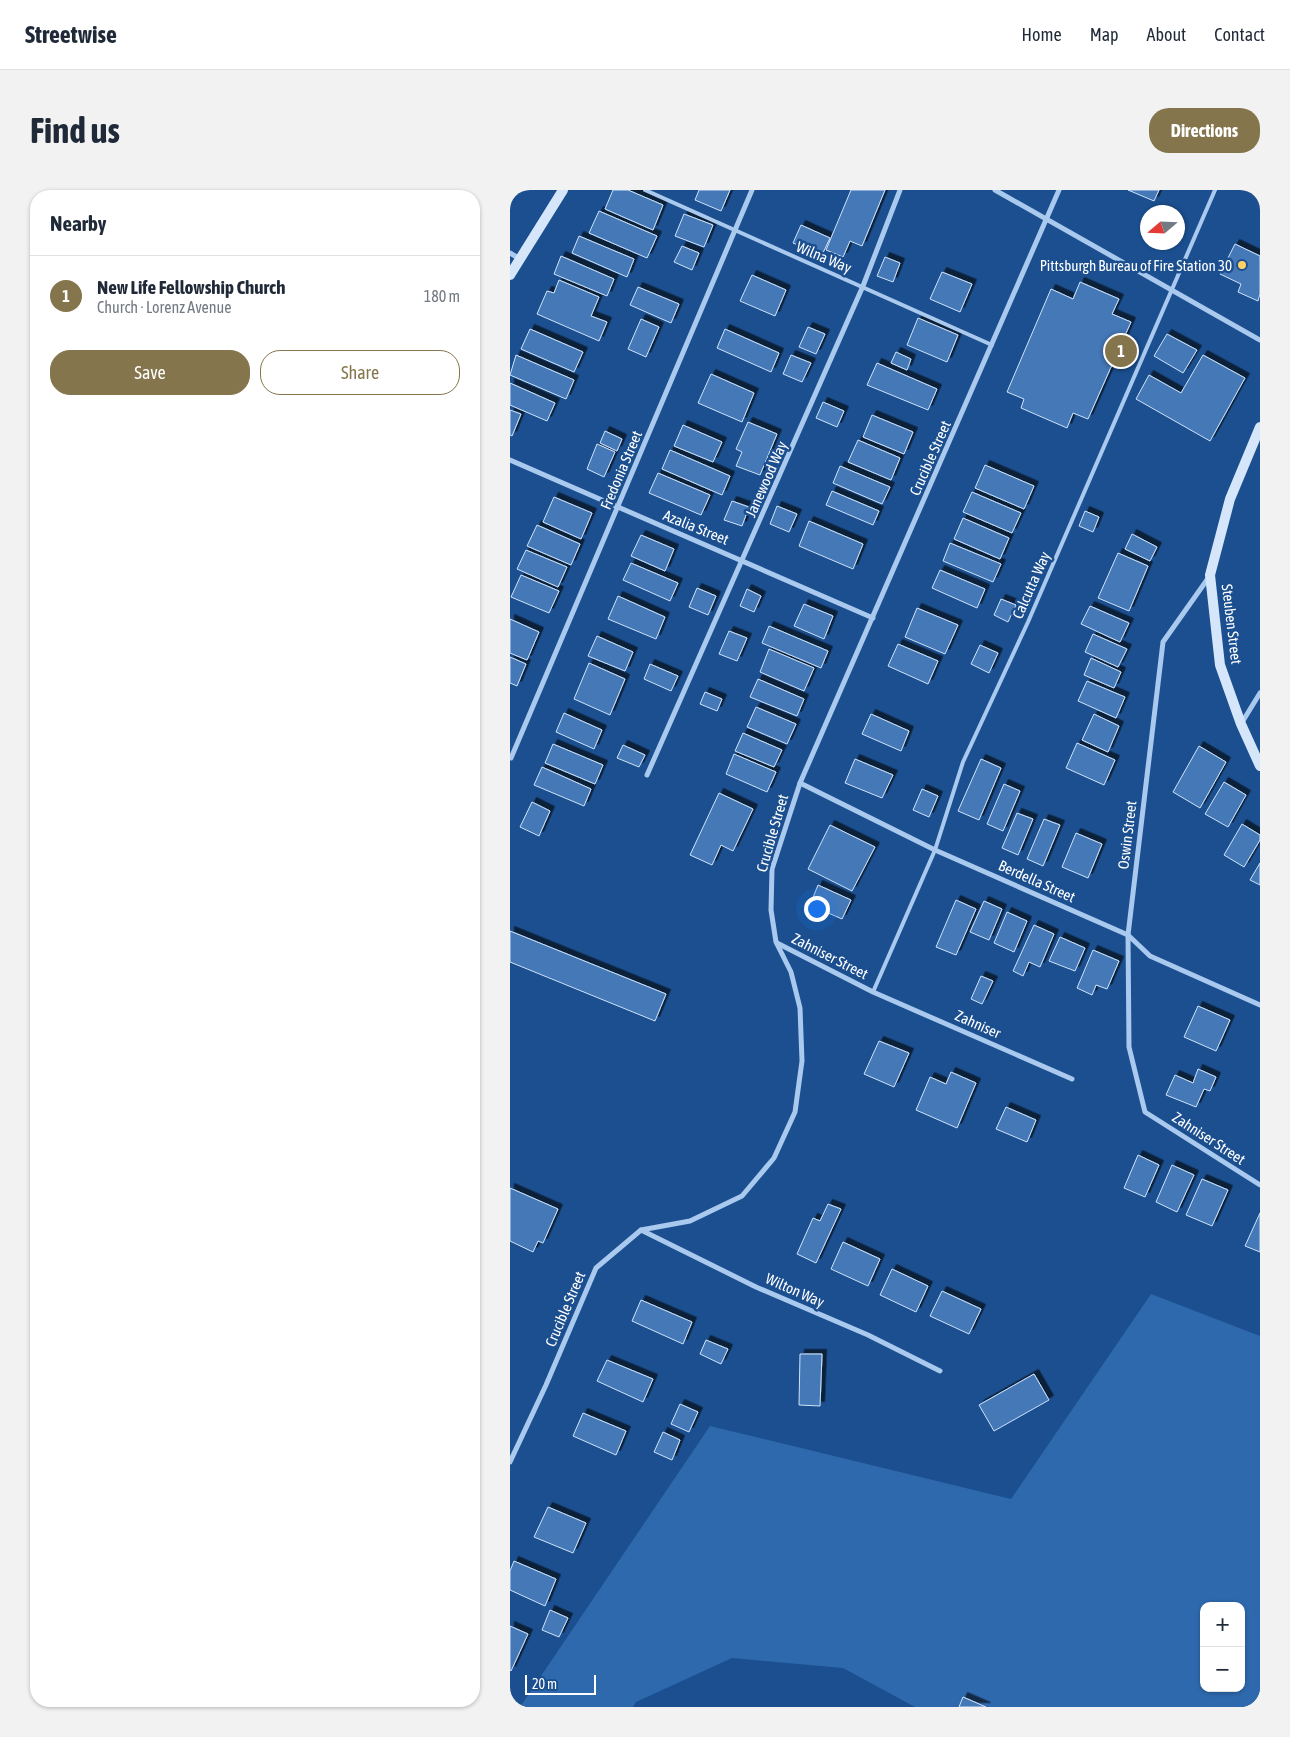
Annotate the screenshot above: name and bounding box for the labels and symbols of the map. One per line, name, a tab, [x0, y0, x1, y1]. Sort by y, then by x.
north arrow	[1140, 205, 1185, 250]
street label: Wilna Way	[794, 238, 854, 276]
place label: Pittsburgh Bureau of Fire Station 30	[1040, 257, 1232, 274]
marker: Pittsburgh Bureau of Fire Station 30	[1236, 259, 1248, 271]
pin: 1	[1105, 332, 1137, 370]
street label: Crucible Street	[906, 418, 954, 498]
street label: Fredonia Street	[597, 428, 645, 512]
street label: Janewood Way	[742, 438, 790, 520]
street label: Azalia Street	[661, 506, 731, 548]
street label: Calcutta Way	[1009, 549, 1053, 621]
street label: Steuben Street	[1219, 583, 1245, 665]
street label: Crucible Street	[753, 792, 791, 874]
street label: Oswin Street	[1114, 800, 1140, 870]
street label: Berdella Street	[996, 857, 1078, 905]
your location	[804, 896, 830, 922]
street label: Zahniser Street	[789, 930, 871, 982]
street label: Zahniser	[952, 1006, 1004, 1042]
street label: Zahniser Street	[1169, 1108, 1249, 1168]
street label: Crucible Street	[542, 1269, 588, 1349]
street label: Wilton Way	[763, 1270, 827, 1310]
scale bar	[525, 1672, 596, 1695]

